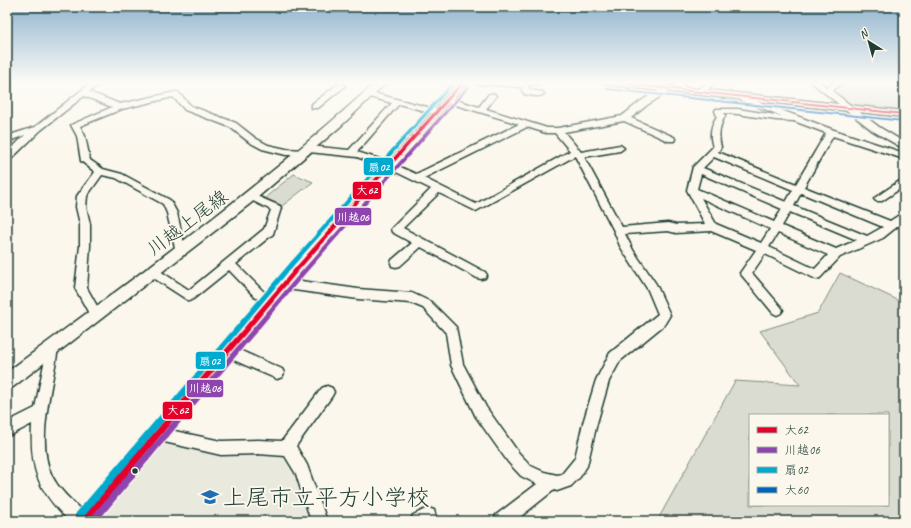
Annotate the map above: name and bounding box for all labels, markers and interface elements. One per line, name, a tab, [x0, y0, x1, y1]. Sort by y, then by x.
north arrow	[849, 22, 889, 62]
text: N	[856, 25, 872, 42]
line badge: 扇02	[363, 157, 394, 176]
text: 扇02	[369, 160, 390, 174]
line badge: 大62	[352, 181, 382, 200]
text: 大62	[356, 183, 379, 197]
street label: 川越上尾線	[142, 185, 233, 261]
line badge: 川越06	[334, 207, 372, 226]
text: 川越06	[337, 210, 370, 224]
line badge: 扇02	[195, 351, 226, 370]
text: 扇02	[200, 354, 221, 368]
line badge: 川越06	[186, 379, 224, 398]
text: 川越06	[189, 381, 222, 395]
line badge: 大62	[162, 401, 193, 420]
text: 大62	[167, 403, 190, 417]
legend	[749, 414, 889, 506]
text: 大62	[785, 422, 809, 438]
text: 川越06	[785, 442, 820, 458]
text: 扇02	[785, 462, 809, 478]
unlabelled marker	[130, 466, 140, 476]
text: 大60	[785, 482, 809, 498]
place label: 上尾市立平方小学校	[223, 483, 430, 512]
school or university icon: 上尾市立平方小学校	[200, 487, 220, 507]

